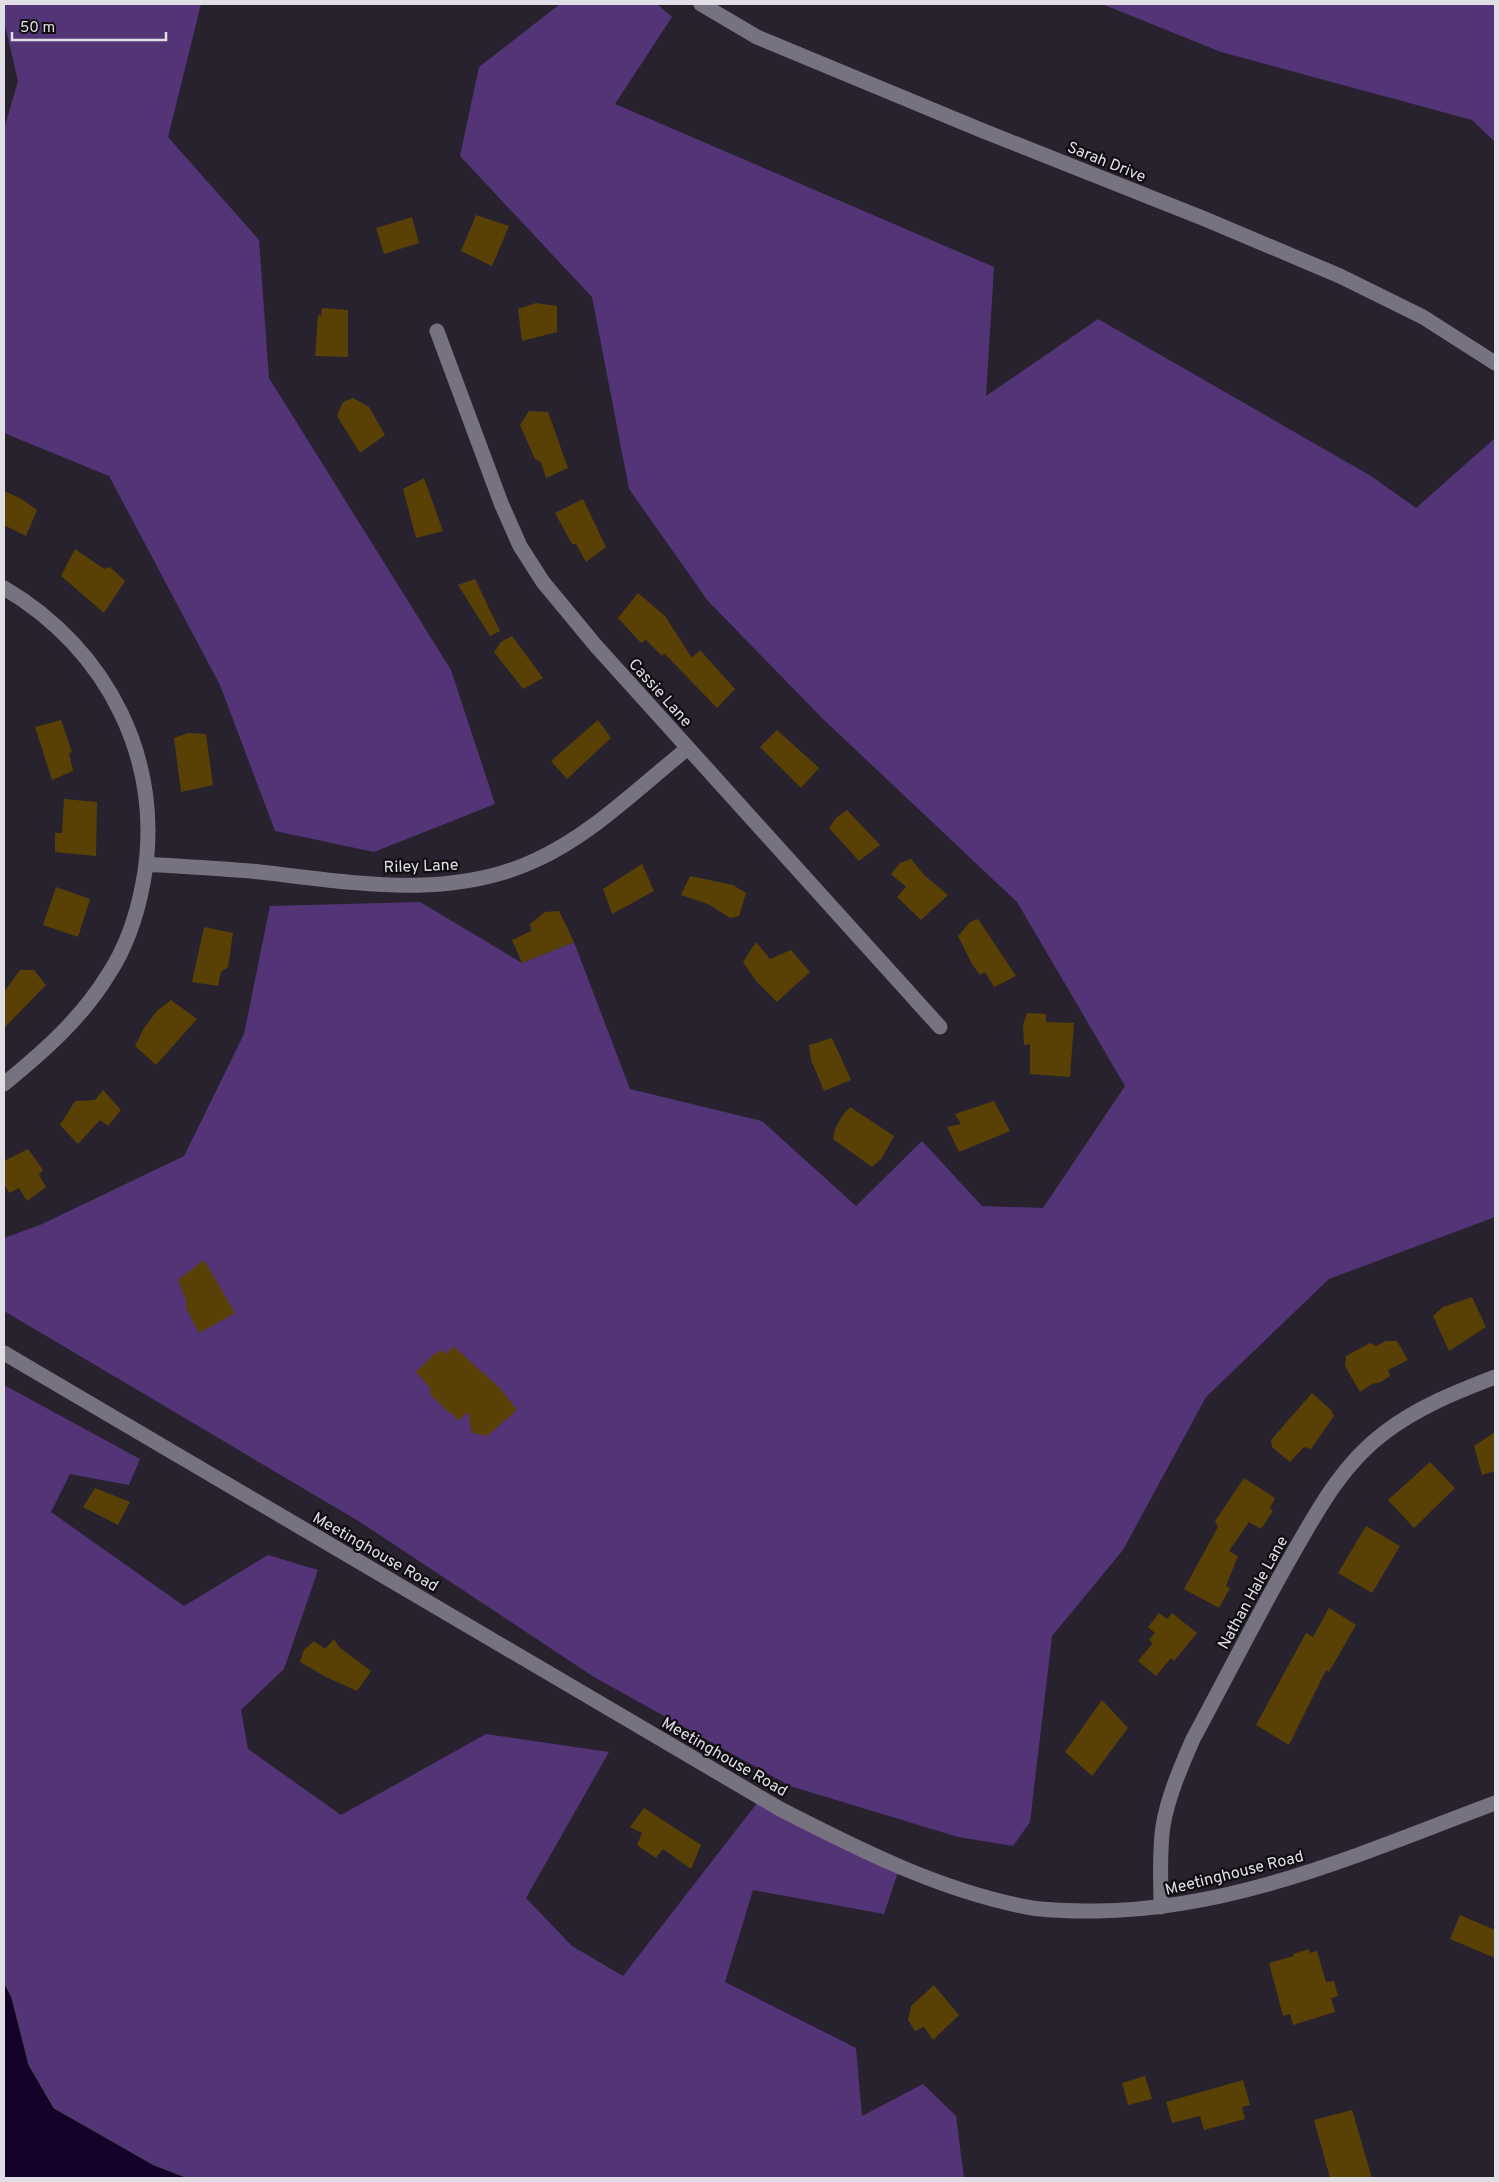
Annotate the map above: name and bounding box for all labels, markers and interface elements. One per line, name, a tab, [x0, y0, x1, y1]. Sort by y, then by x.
scale bar	[12, 10, 166, 42]
text: 50 m	[20, 19, 55, 38]
street label: Sarah Drive	[1064, 138, 1149, 188]
street label: Cassie Lane	[623, 655, 696, 732]
street label: Riley Lane	[383, 856, 459, 878]
street label: Meetinghouse Road	[308, 1509, 442, 1597]
street label: Nathan Hale Lane	[1214, 1533, 1293, 1653]
street label: Meetinghouse Road	[657, 1714, 791, 1802]
street label: Meetinghouse Road	[1163, 1847, 1306, 1901]

